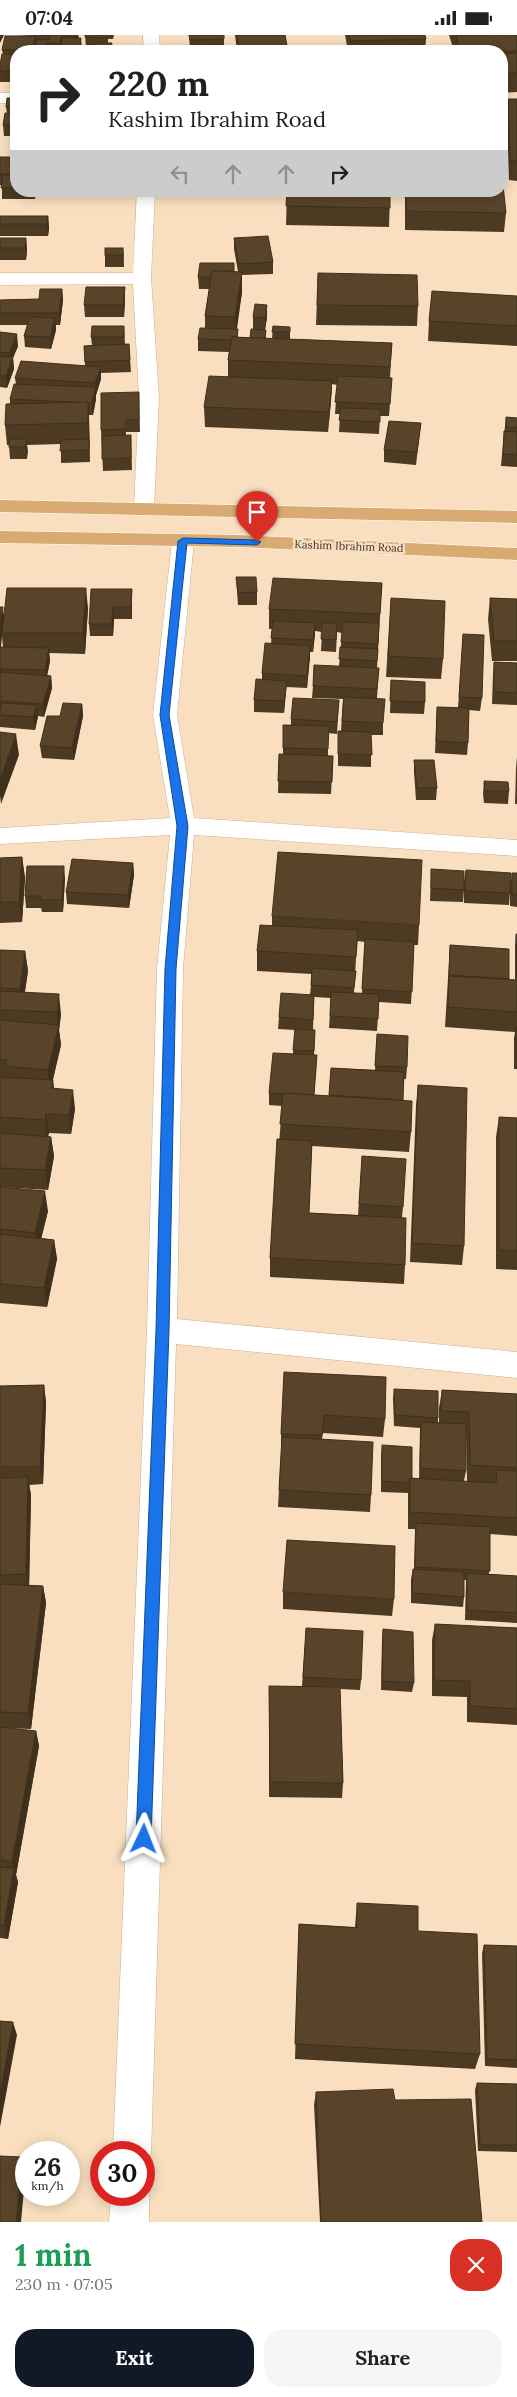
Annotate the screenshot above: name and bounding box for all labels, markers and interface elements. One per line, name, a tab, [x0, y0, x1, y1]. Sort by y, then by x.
text: 07:04	[25, 6, 73, 30]
text: 220 m	[108, 61, 209, 106]
icon: right	[25, 65, 90, 130]
text: Kashim Ibrahim Road	[108, 105, 326, 133]
icon: left	[166, 160, 194, 188]
icon: ahead	[219, 160, 247, 188]
icon: ahead	[272, 160, 300, 188]
icon: right	[325, 160, 353, 188]
pin	[236, 491, 278, 542]
icon: arrive	[243, 498, 271, 526]
street label: Kashim Ibrahim Road	[294, 537, 404, 555]
position arrow	[117, 1812, 169, 1864]
speed limit sign: 30	[90, 2141, 155, 2206]
text: 26	[34, 2151, 61, 2183]
text: km/h	[31, 2178, 64, 2193]
text: 1 min	[15, 2236, 92, 2274]
button: close	[450, 2239, 502, 2291]
text: 230 m · 07:05	[15, 2274, 113, 2294]
button: Exit	[15, 2329, 254, 2387]
button: Share	[264, 2329, 502, 2387]

